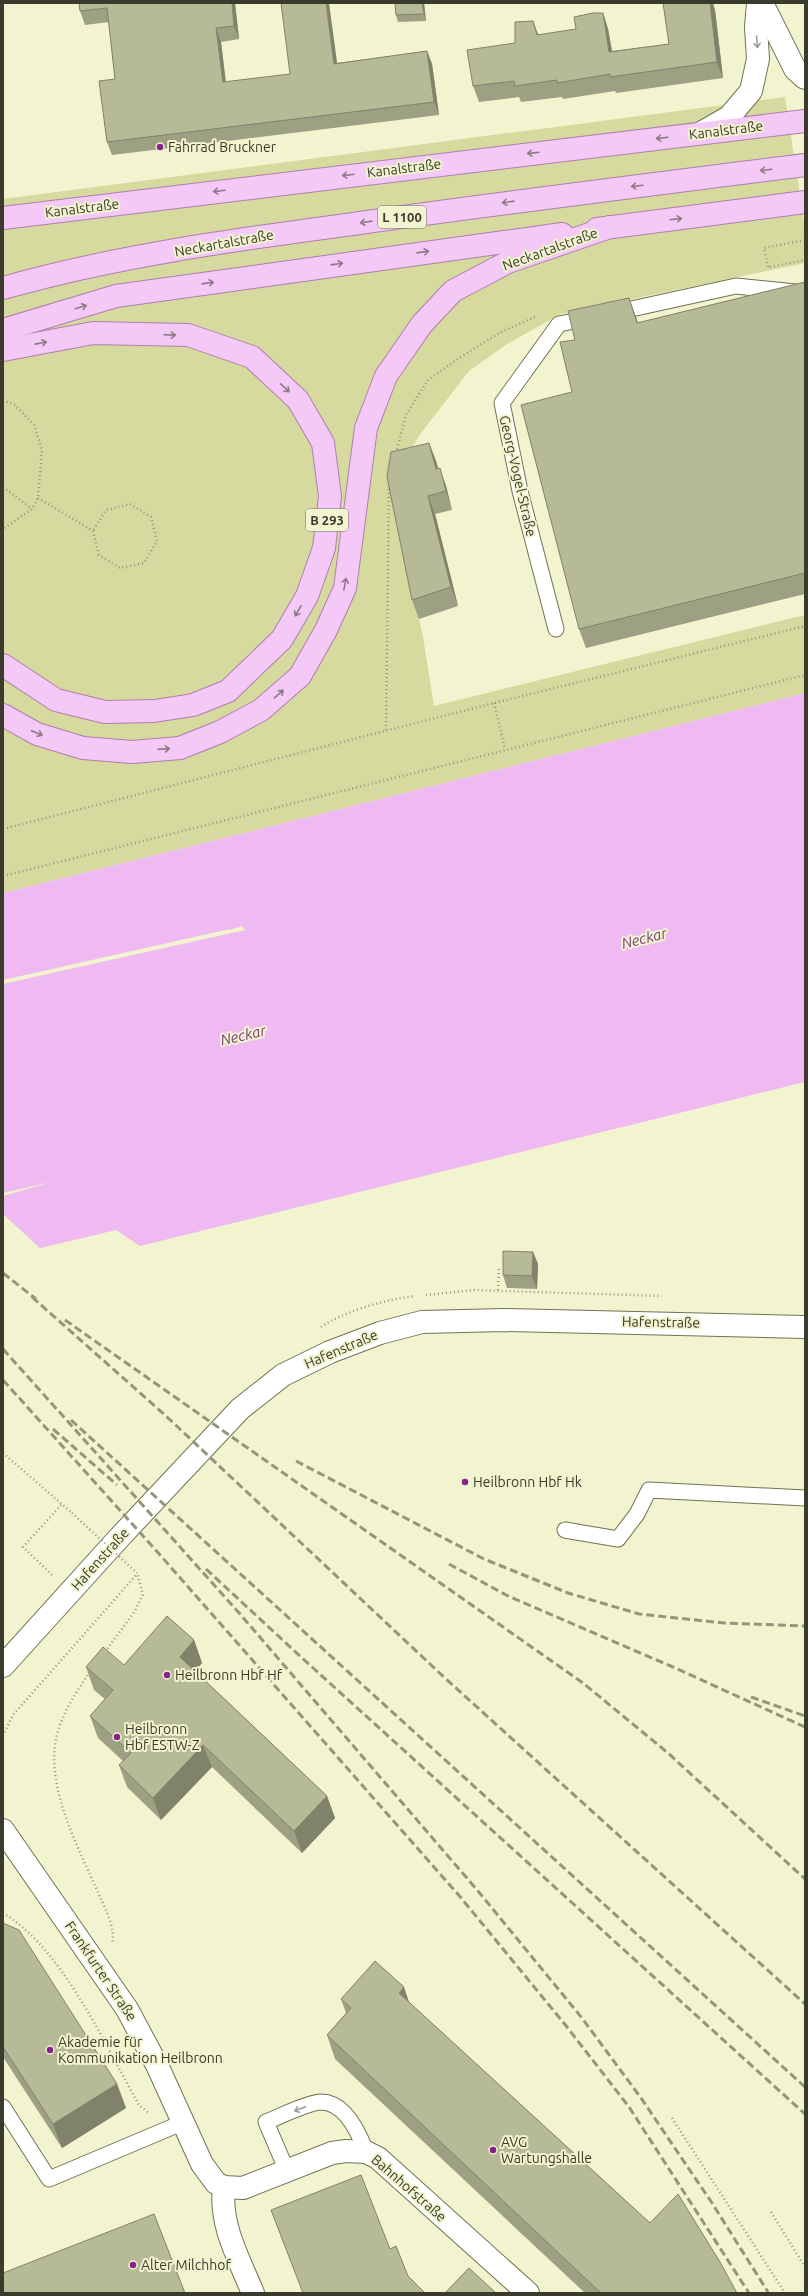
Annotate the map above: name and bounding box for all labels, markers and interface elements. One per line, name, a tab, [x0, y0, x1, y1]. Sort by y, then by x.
one-way arrow	[754, 35, 761, 48]
street label: Kanalstraße	[688, 118, 764, 142]
one-way arrow	[656, 134, 669, 142]
place label: Fahrrad Bruckner	[168, 139, 277, 155]
marker: Fahrrad Bruckner	[155, 142, 165, 152]
one-way arrow	[527, 149, 540, 157]
street label: Kanalstraße	[366, 156, 442, 180]
one-way arrow	[760, 166, 773, 174]
one-way arrow	[342, 171, 355, 179]
one-way arrow	[631, 182, 644, 190]
one-way arrow	[213, 187, 226, 194]
street label: Kanalstraße	[44, 196, 120, 220]
one-way arrow	[502, 198, 515, 206]
road number: L 1100	[378, 206, 426, 228]
one-way arrow	[670, 215, 683, 223]
one-way arrow	[360, 218, 373, 226]
street label: Neckartalstraße	[500, 224, 600, 274]
street label: Neckartalstraße	[173, 226, 275, 260]
one-way arrow	[416, 248, 429, 256]
one-way arrow	[330, 260, 343, 268]
one-way arrow	[201, 279, 214, 287]
one-way arrow	[74, 303, 87, 310]
one-way arrow	[163, 331, 176, 338]
one-way arrow	[34, 339, 47, 347]
one-way arrow	[280, 383, 290, 392]
street label: Georg-Vogel-Straße	[496, 414, 540, 538]
road number: B 293	[306, 509, 348, 531]
one-way arrow	[341, 578, 349, 591]
one-way arrow	[294, 605, 302, 617]
one-way arrow	[274, 689, 285, 698]
one-way arrow	[31, 730, 43, 738]
one-way arrow	[158, 746, 171, 753]
water label: Neckar	[620, 924, 670, 952]
water label: Neckar	[219, 1021, 269, 1048]
street label: Hafenstraße	[622, 1313, 700, 1331]
street label: Hafenstraße	[302, 1326, 380, 1372]
place label: Heilbronn Hbf Hk	[473, 1474, 582, 1490]
marker: Heilbronn Hbf Hk	[460, 1477, 470, 1487]
street label: Hafenstraße	[68, 1525, 132, 1593]
place label: Heilbronn Hbf Hf	[175, 1667, 283, 1683]
marker: Heilbronn Hbf Hf	[162, 1670, 172, 1680]
place label: Heilbronn Hbf ESTW-Z	[125, 1721, 200, 1753]
marker: Heilbronn Hbf ESTW-Z	[112, 1732, 122, 1742]
street label: Frankfurter Straße	[62, 1918, 140, 2024]
place label: Akademie für Kommunikation Heilbronn	[58, 2034, 223, 2066]
marker: Akademie für Kommunikation Heilbronn	[45, 2045, 55, 2055]
one-way arrow	[294, 2106, 306, 2113]
place label: AVG Wartungshalle	[501, 2134, 592, 2166]
marker: AVG Wartungshalle	[488, 2145, 498, 2155]
street label: Bahnhofstraße	[368, 2151, 450, 2225]
place label: Alter Milchhof	[141, 2257, 231, 2273]
marker: Alter Milchhof	[128, 2260, 138, 2270]

